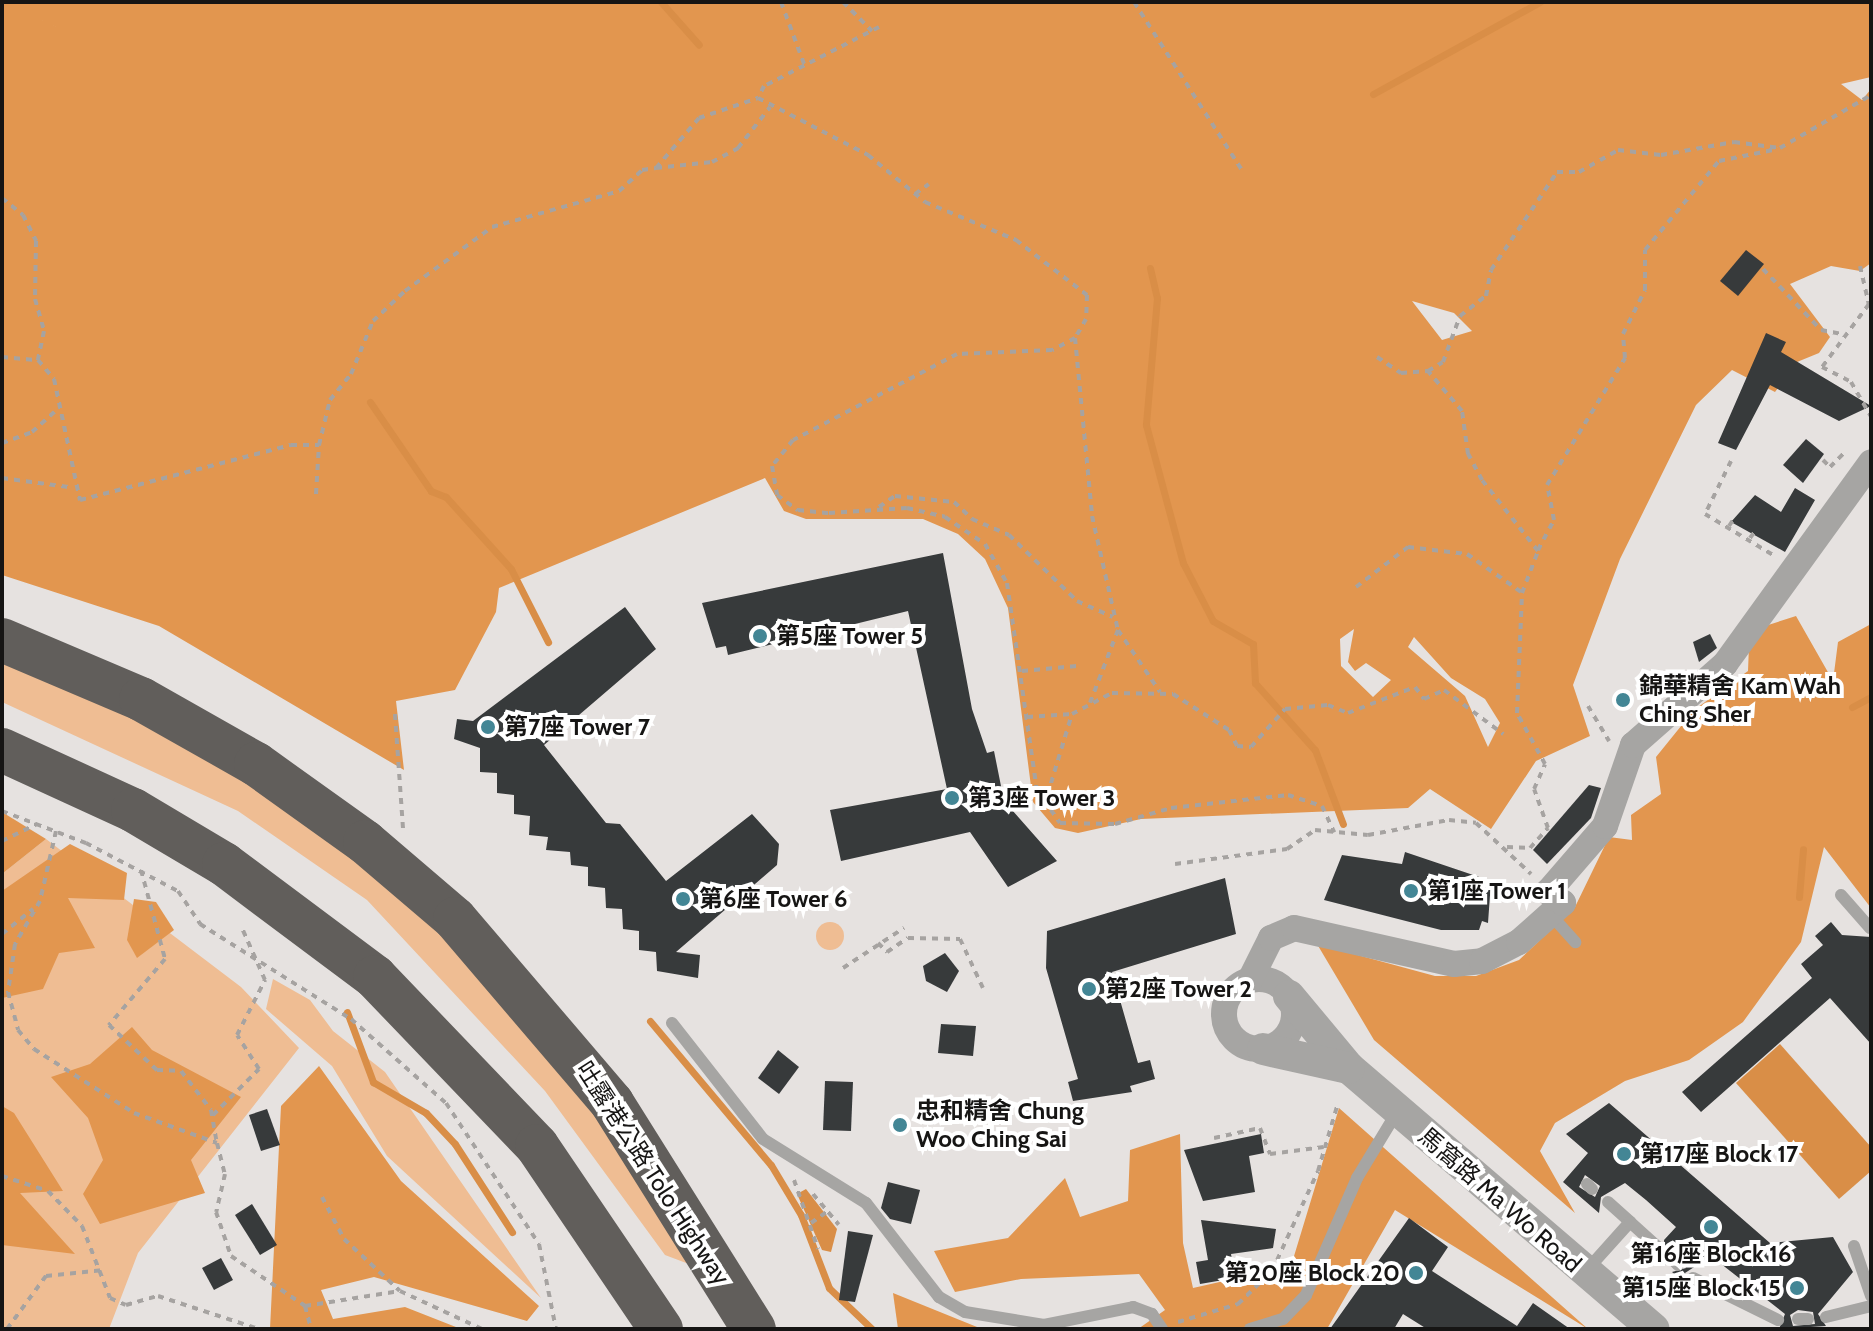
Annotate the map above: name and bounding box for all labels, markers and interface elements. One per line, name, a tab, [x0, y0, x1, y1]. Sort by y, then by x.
place label: 第5座 Tower 5	[776, 622, 923, 650]
marker: 第5座 Tower 5	[751, 627, 769, 645]
place label: 錦華精舍 Kam Wah Ching Sher	[1639, 672, 1841, 728]
marker: 錦華精舍 Kam Wah Ching Sher	[1614, 691, 1632, 709]
place label: 第7座 Tower 7	[504, 713, 650, 741]
marker: 第7座 Tower 7	[479, 718, 497, 736]
place label: 第3座 Tower 3	[968, 784, 1115, 812]
marker: 第3座 Tower 3	[943, 789, 961, 807]
place label: 第1座 Tower 1	[1427, 877, 1566, 905]
marker: 第1座 Tower 1	[1402, 882, 1420, 900]
place label: 第6座 Tower 6	[699, 885, 847, 913]
marker: 第6座 Tower 6	[674, 890, 692, 908]
place label: 第2座 Tower 2	[1105, 975, 1252, 1003]
marker: 第2座 Tower 2	[1080, 980, 1098, 998]
street label: 吐露港公路 Tolo Highway	[570, 1056, 736, 1290]
place label: 忠和精舍 Chung Woo Ching Sai	[916, 1097, 1084, 1153]
marker: 忠和精舍 Chung Woo Ching Sai	[891, 1116, 909, 1134]
street label: 馬窩路 Ma Wo Road	[1413, 1122, 1587, 1278]
place label: 第17座 Block 17	[1640, 1140, 1798, 1168]
marker: 第17座 Block 17	[1615, 1145, 1633, 1163]
marker: 第16座 Block 16	[1702, 1218, 1720, 1236]
place label: 第16座 Block 16	[1631, 1240, 1791, 1268]
place label: 第20座 Block 20	[1225, 1259, 1400, 1287]
marker: 第20座 Block 20	[1407, 1264, 1425, 1282]
place label: 第15座 Block 15	[1621, 1274, 1781, 1302]
marker: 第15座 Block 15	[1788, 1279, 1806, 1297]

